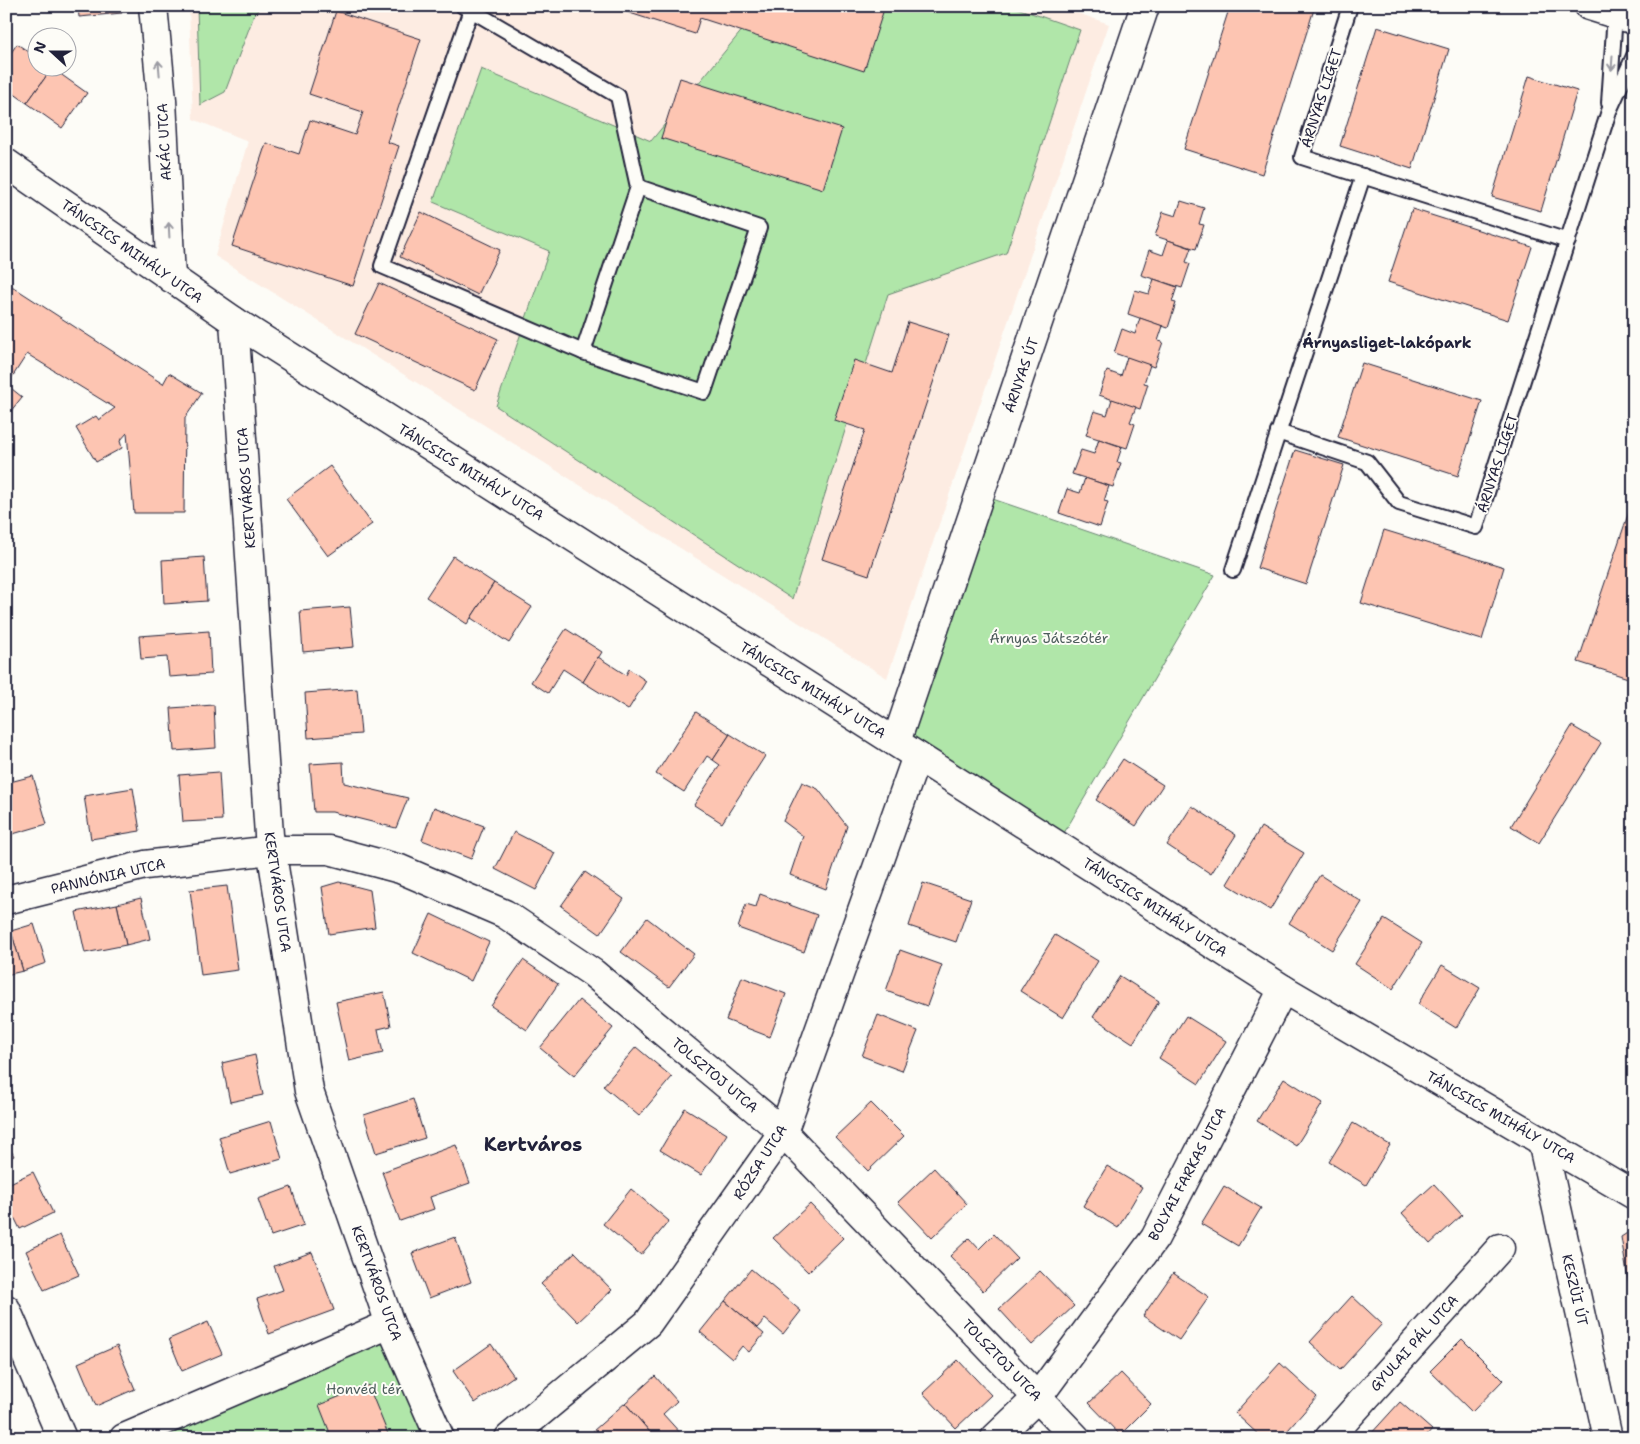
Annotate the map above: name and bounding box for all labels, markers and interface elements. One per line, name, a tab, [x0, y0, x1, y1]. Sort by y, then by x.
north arrow	[28, 28, 78, 78]
text: N	[29, 39, 50, 56]
street label: ÁRNYAS LIGET	[1296, 46, 1346, 150]
one-way arrow	[1607, 55, 1616, 71]
one-way arrow	[154, 60, 163, 76]
street label: AKÁC UTCA	[153, 103, 175, 181]
street label: TÁNCSICS MIHÁLY UTCA	[58, 195, 206, 307]
one-way arrow	[164, 222, 173, 238]
district label: Árnyasliget-lakópark	[1302, 332, 1472, 353]
street label: ÁRNYAS ÚT	[1000, 335, 1042, 415]
street label: ÁRNYAS LIGET	[1472, 411, 1522, 515]
street label: TÁNCSICS MIHÁLY UTCA	[395, 420, 547, 524]
street label: KERTVÁROS UTCA	[233, 427, 259, 549]
park label: Árnyas Játszótér	[990, 629, 1109, 647]
street label: TÁNCSICS MIHÁLY UTCA	[737, 638, 889, 742]
street label: KERTVÁROS UTCA	[261, 831, 295, 953]
street label: TÁNCSICS MIHÁLY UTCA	[1079, 853, 1231, 961]
street label: PANNÓNIA UTCA	[49, 854, 167, 898]
street label: TOLSZTOJ UTCA	[668, 1034, 762, 1116]
street label: TÁNCSICS MIHÁLY UTCA	[1423, 1067, 1579, 1167]
street label: BOLYAI FARKAS UTCA	[1144, 1104, 1230, 1244]
street label: RÓZSA UTCA	[729, 1121, 791, 1203]
district label: Kertváros	[484, 1132, 582, 1157]
street label: KERTVÁROS UTCA	[348, 1223, 406, 1343]
street label: KESZÜI ÚT	[1558, 1252, 1592, 1328]
street label: GYULAI PÁL UTCA	[1366, 1291, 1462, 1395]
street label: TOLSZTOJ UTCA	[958, 1315, 1046, 1405]
park label: Honvéd tér	[326, 1380, 402, 1398]

